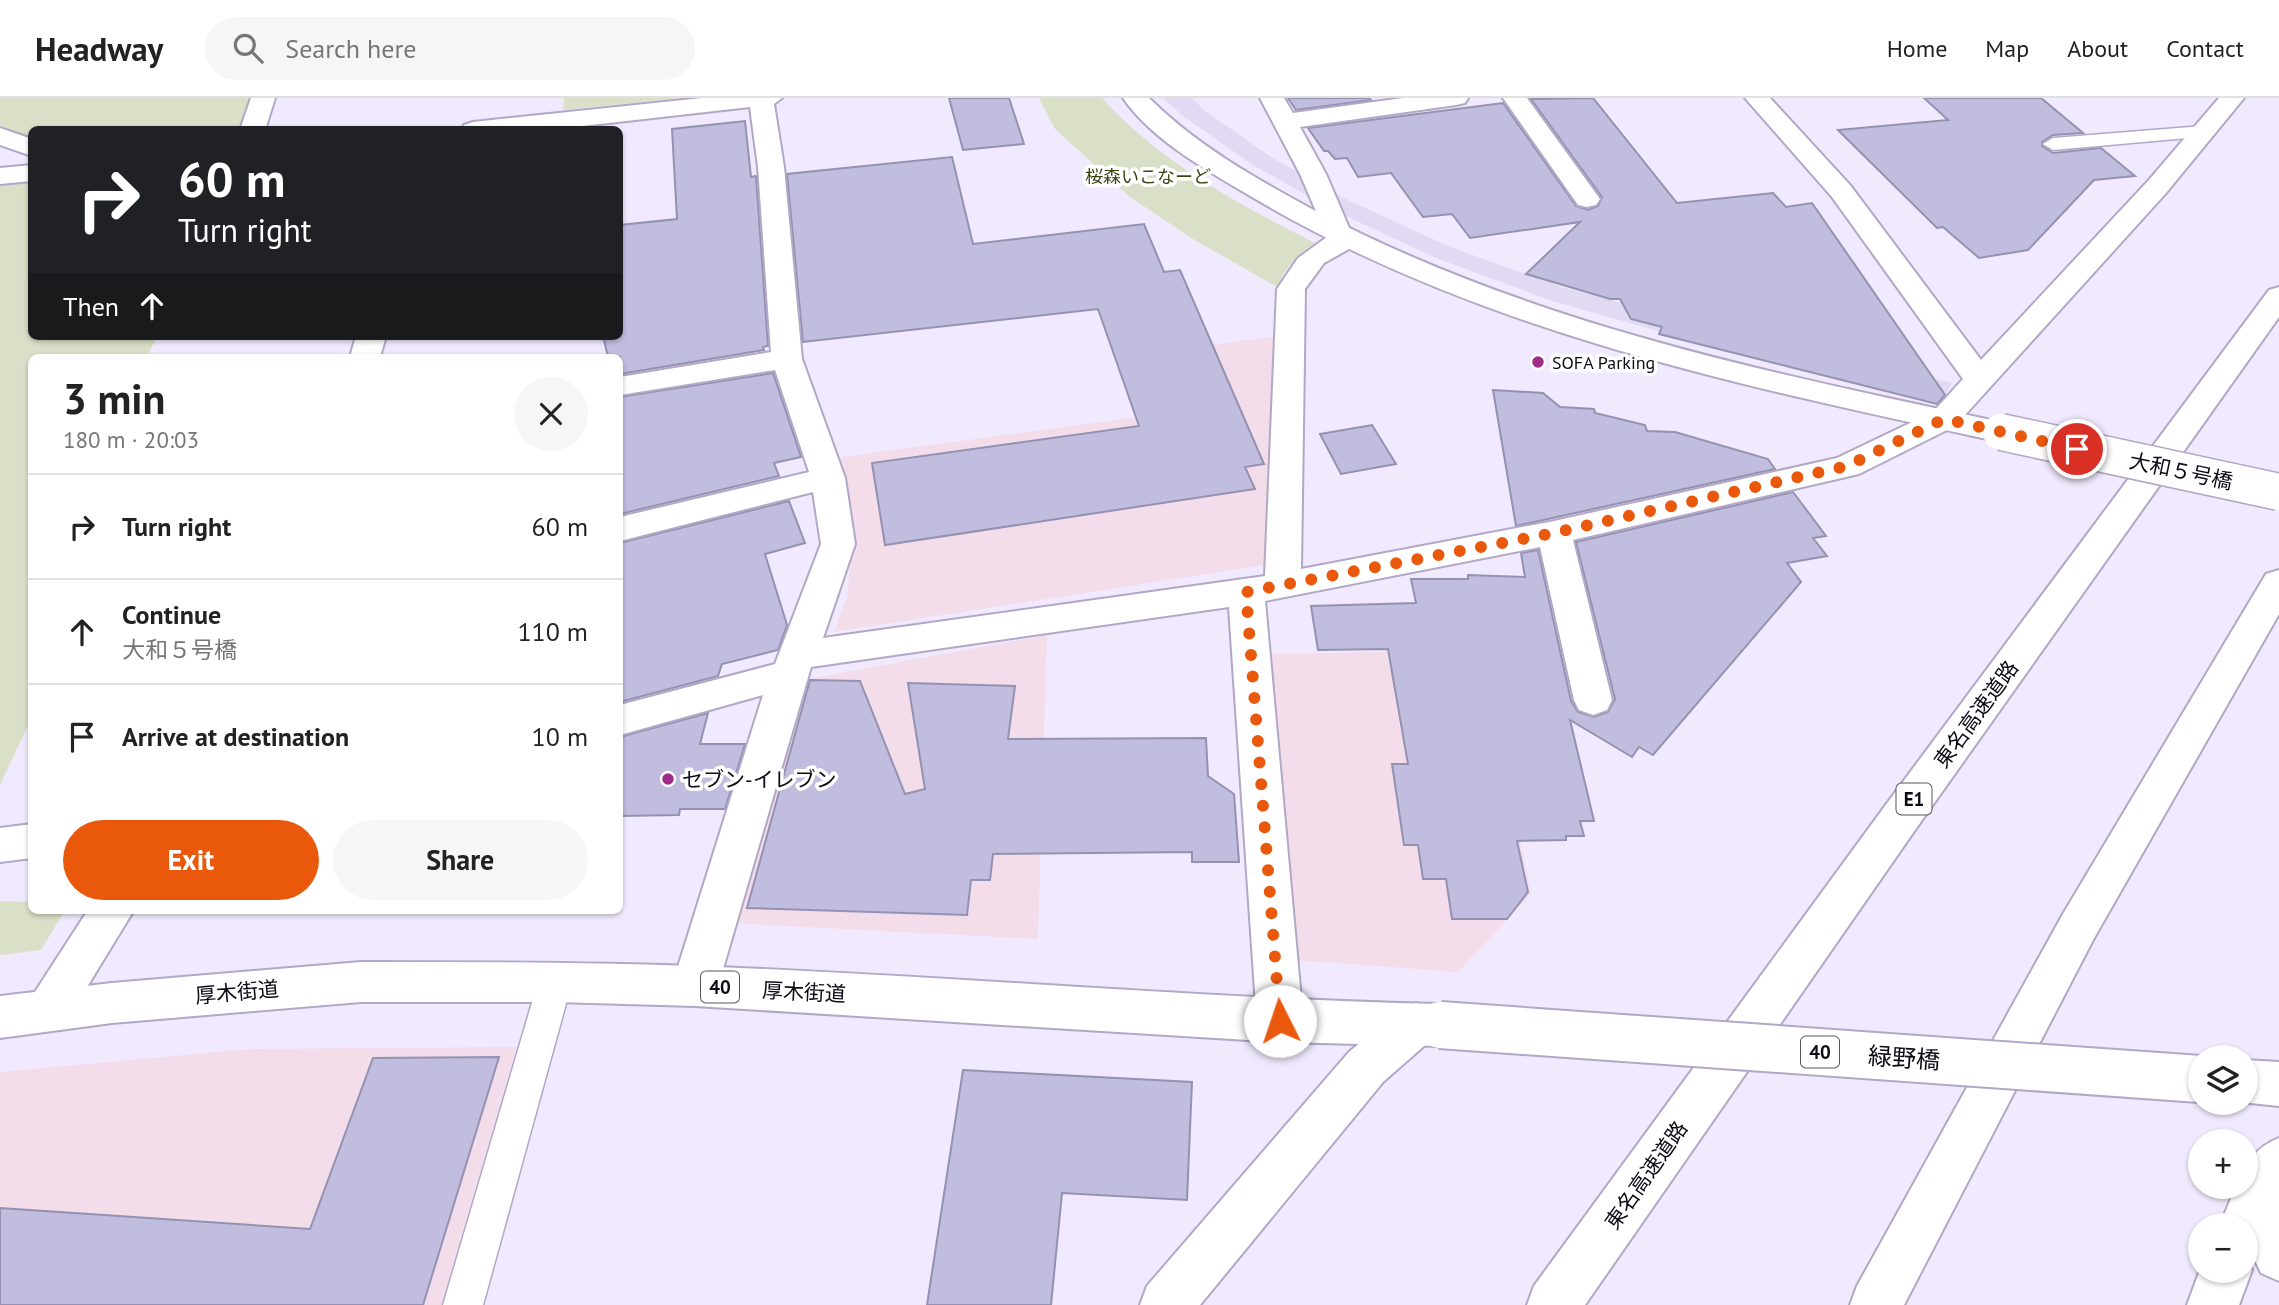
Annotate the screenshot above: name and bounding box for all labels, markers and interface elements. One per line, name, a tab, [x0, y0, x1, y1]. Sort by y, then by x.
search box	[205, 17, 695, 80]
text: Headway	[35, 27, 163, 70]
icon: search	[229, 29, 267, 67]
text: Search here	[285, 32, 416, 65]
text: Home	[1887, 33, 1947, 64]
text: Map	[1985, 33, 2029, 64]
text: About	[2067, 33, 2128, 64]
text: Contact	[2166, 33, 2244, 64]
text: 60 m	[178, 147, 285, 211]
icon: right	[63, 154, 154, 245]
park label: 桜森いこなーど	[1085, 165, 1211, 188]
text: Turn right	[178, 209, 312, 251]
icon: ahead	[133, 287, 171, 325]
text: Then	[63, 290, 119, 323]
place label: SOFA Parking	[1552, 351, 1655, 374]
marker: SOFA Parking	[1530, 354, 1546, 370]
text: 3 min	[63, 371, 165, 426]
button: close	[514, 377, 588, 451]
pin	[2047, 419, 2107, 479]
text: 180 m · 20:03	[63, 425, 199, 454]
icon: arrive	[2058, 430, 2096, 468]
street label: 大和５号橋	[2127, 447, 2235, 495]
icon: right	[63, 508, 101, 546]
text: Turn right	[122, 510, 231, 543]
text: 60 m	[532, 510, 588, 543]
text: Continue	[122, 598, 221, 631]
icon: ahead	[63, 613, 101, 651]
text: 110 m	[517, 615, 588, 648]
text: 大和５号橋	[122, 635, 237, 664]
street label: 東名高速道路	[1928, 655, 2024, 773]
icon: arrive	[63, 718, 101, 756]
text: Arrive at destination	[122, 720, 349, 753]
text: 10 m	[532, 720, 588, 753]
place label: セブン-イレブン	[682, 766, 837, 793]
marker: セブン-イレブン	[660, 771, 676, 787]
road number: E1	[1896, 784, 1932, 814]
button: Exit	[63, 820, 319, 900]
button: Share	[333, 820, 588, 900]
road number: 40	[701, 972, 739, 1002]
street label: 厚木街道	[194, 975, 280, 1009]
street label: 厚木街道	[761, 976, 847, 1008]
position arrow	[1243, 984, 1317, 1058]
road number: 40	[1801, 1036, 1839, 1068]
street label: 緑野橋	[1867, 1040, 1941, 1076]
map controls	[2188, 1045, 2258, 1283]
button: layers	[2188, 1045, 2258, 1115]
street label: 東名高速道路	[1599, 1116, 1693, 1234]
button: +	[2188, 1129, 2258, 1199]
button: −	[2188, 1213, 2258, 1283]

